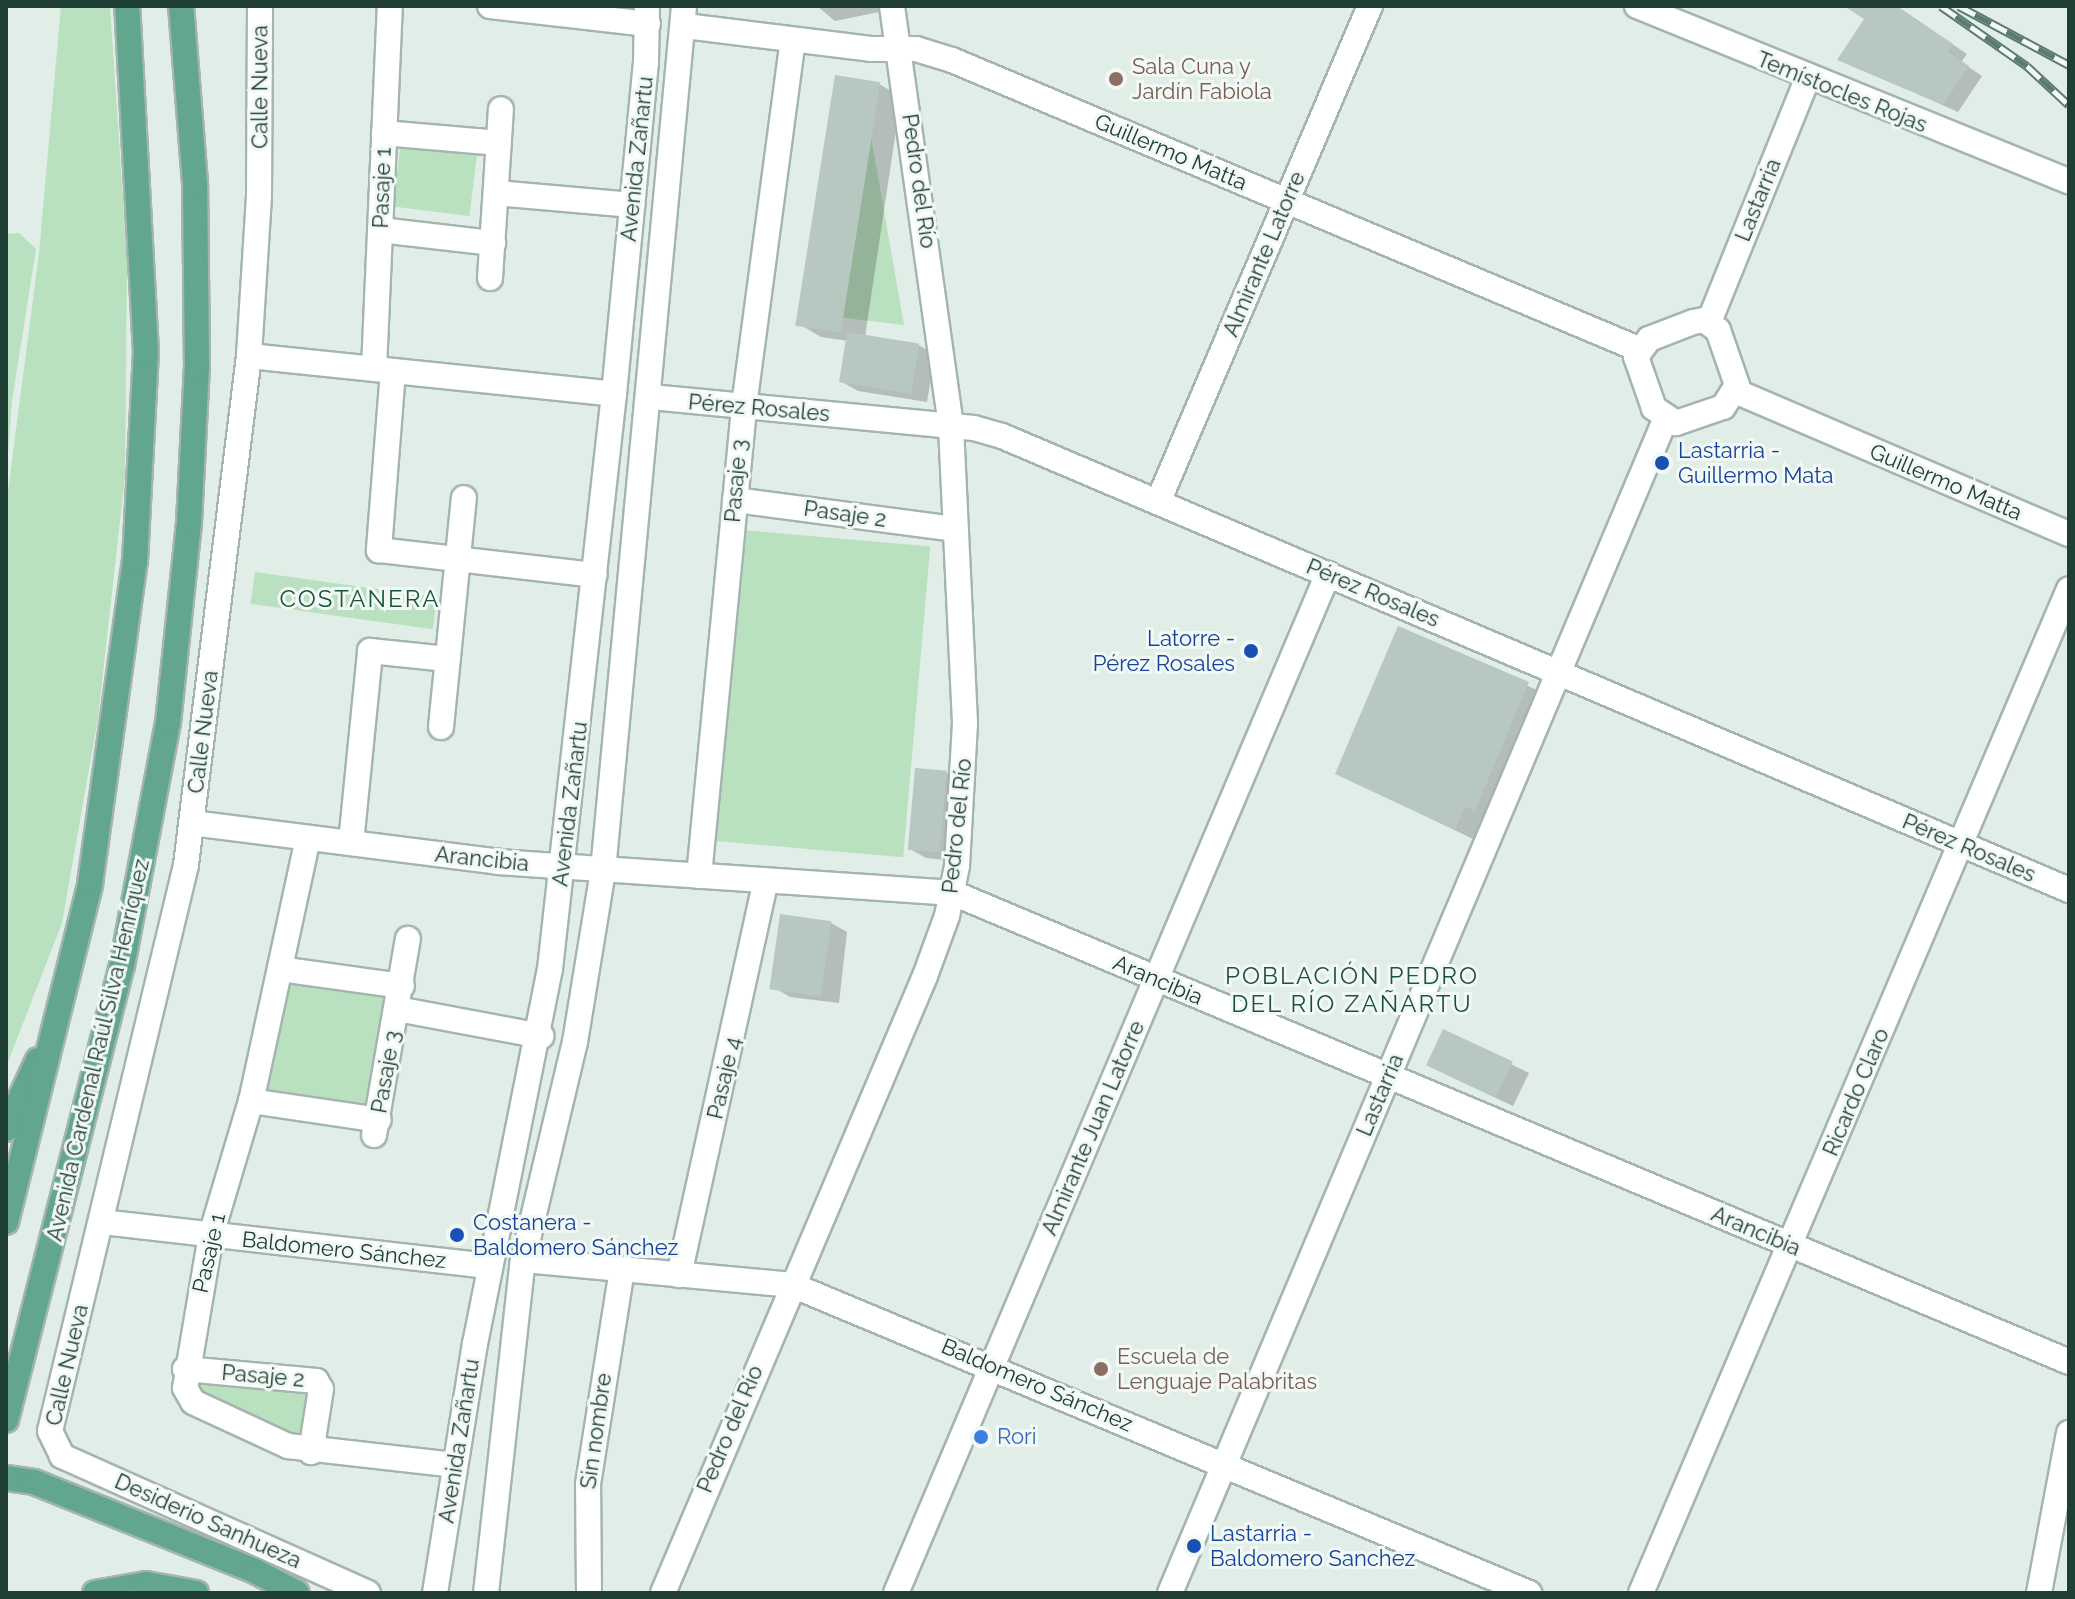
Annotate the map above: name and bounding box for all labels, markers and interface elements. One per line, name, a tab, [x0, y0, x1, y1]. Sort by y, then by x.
street label: Calle Nueva	[247, 25, 273, 149]
street label: Temístocles Rojas	[1753, 46, 1931, 138]
place label: Sala Cuna y Jardín Fabiola	[1132, 53, 1272, 104]
marker: Sala Cuna y Jardín Fabiola	[1107, 70, 1125, 88]
street label: Avenida Zañartu	[615, 75, 659, 243]
street label: Guillermo Matta	[1091, 108, 1251, 196]
street label: Pedro del Río	[896, 112, 942, 250]
street label: Pasaje 1	[367, 147, 397, 229]
street label: Lastarria	[1729, 155, 1787, 245]
street label: Almirante Latorre	[1217, 167, 1311, 341]
street label: Pérez Rosales	[687, 389, 831, 427]
place label: Lastarria - Guillermo Mata	[1678, 437, 1834, 488]
street label: Pasaje 3	[719, 438, 753, 524]
street label: Guillermo Matta	[1866, 438, 2026, 526]
marker: Lastarria - Guillermo Mata	[1653, 454, 1671, 472]
street label: Pasaje 2	[802, 495, 888, 533]
street label: Pérez Rosales	[1302, 553, 1444, 633]
district label: COSTANERA	[279, 585, 441, 613]
place label: Latorre - Pérez Rosales	[1093, 625, 1235, 676]
marker: Latorre - Pérez Rosales	[1242, 642, 1260, 660]
street label: Calle Nueva	[182, 669, 224, 795]
street label: Avenida Zañartu	[547, 720, 593, 888]
street label: Pedro del Río	[937, 757, 977, 895]
street label: Pérez Rosales	[1898, 808, 2040, 888]
street label: Arancibia	[434, 841, 530, 877]
street label: Avenida Cardenal Raúl Silva Henríquez	[41, 856, 155, 1244]
street label: Arancibia	[1109, 949, 1207, 1011]
district label: POBLACIÓN PEDRO DEL RÍO ZAÑARTU	[1225, 962, 1479, 1018]
street label: Almirante Juan Latorre	[1036, 1017, 1150, 1239]
street label: Ricardo Claro	[1817, 1024, 1895, 1160]
street label: Pasaje 3	[366, 1029, 406, 1115]
street label: Pasaje 4	[702, 1034, 746, 1122]
street label: Lastarria	[1351, 1050, 1409, 1140]
street label: Arancibia	[1707, 1200, 1805, 1262]
place label: Costanera - Baldomero Sánchez	[473, 1209, 678, 1260]
street label: Pasaje 1	[187, 1211, 231, 1295]
street label: Baldomero Sánchez	[241, 1226, 447, 1274]
marker: Costanera - Baldomero Sánchez	[448, 1226, 466, 1244]
street label: Calle Nueva	[40, 1302, 94, 1428]
street label: Baldomero Sánchez	[937, 1333, 1137, 1437]
place label: Escuela de Lenguaje Palabritas	[1117, 1343, 1317, 1394]
street label: Avenida Zañartu	[433, 1357, 485, 1525]
street label: Pasaje 2	[220, 1359, 306, 1393]
marker: Escuela de Lenguaje Palabritas	[1092, 1360, 1110, 1378]
street label: Pedro del Río	[691, 1361, 769, 1497]
street label: Sin nombre	[575, 1371, 617, 1491]
place label: Rori	[997, 1424, 1037, 1450]
marker: Rori	[972, 1428, 990, 1446]
street label: Desiderio Sanhueza	[111, 1468, 305, 1574]
place label: Lastarria - Baldomero Sanchez	[1210, 1520, 1415, 1572]
marker: Lastarria - Baldomero Sanchez	[1185, 1537, 1203, 1555]

